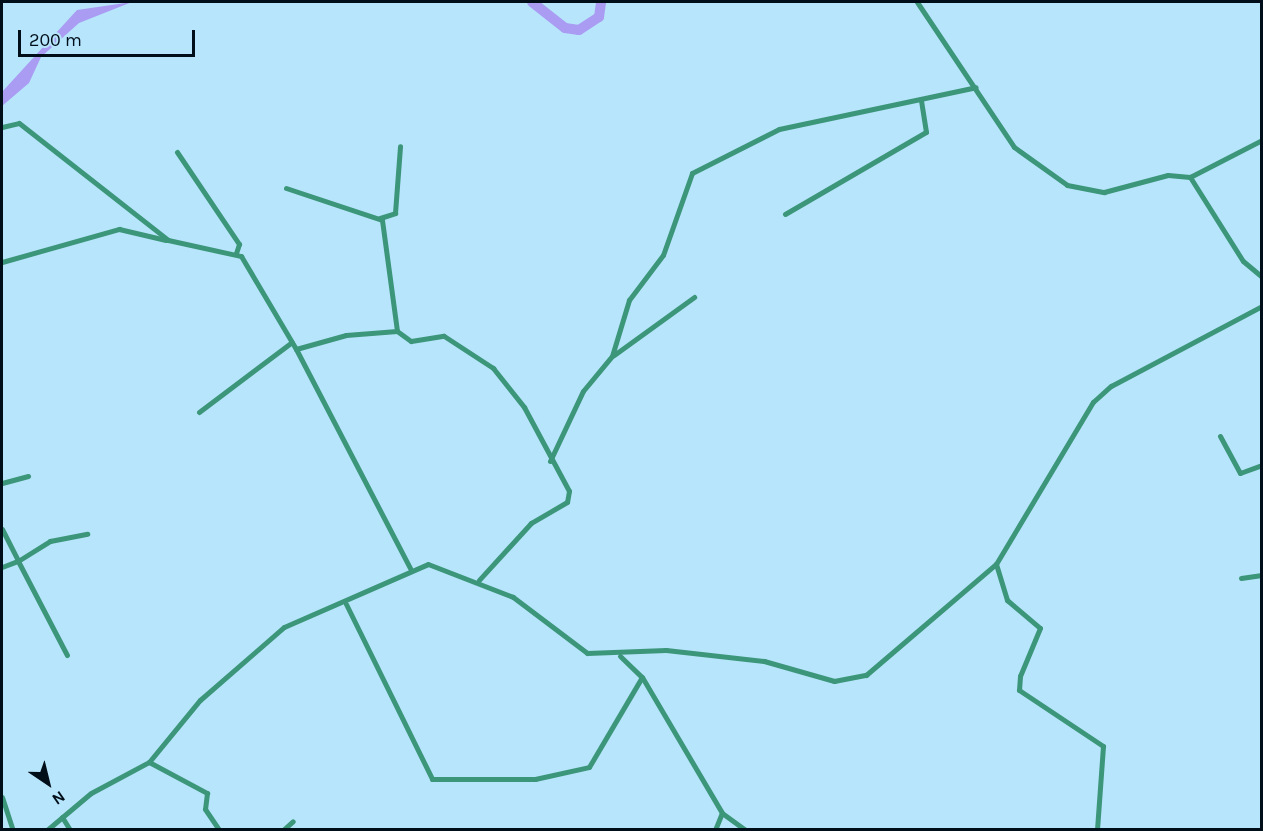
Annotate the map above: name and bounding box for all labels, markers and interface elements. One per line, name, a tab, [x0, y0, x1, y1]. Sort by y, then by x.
scale bar	[21, 18, 198, 56]
text: 200 m	[29, 29, 82, 51]
north arrow	[18, 753, 78, 813]
text: N	[48, 787, 69, 809]

